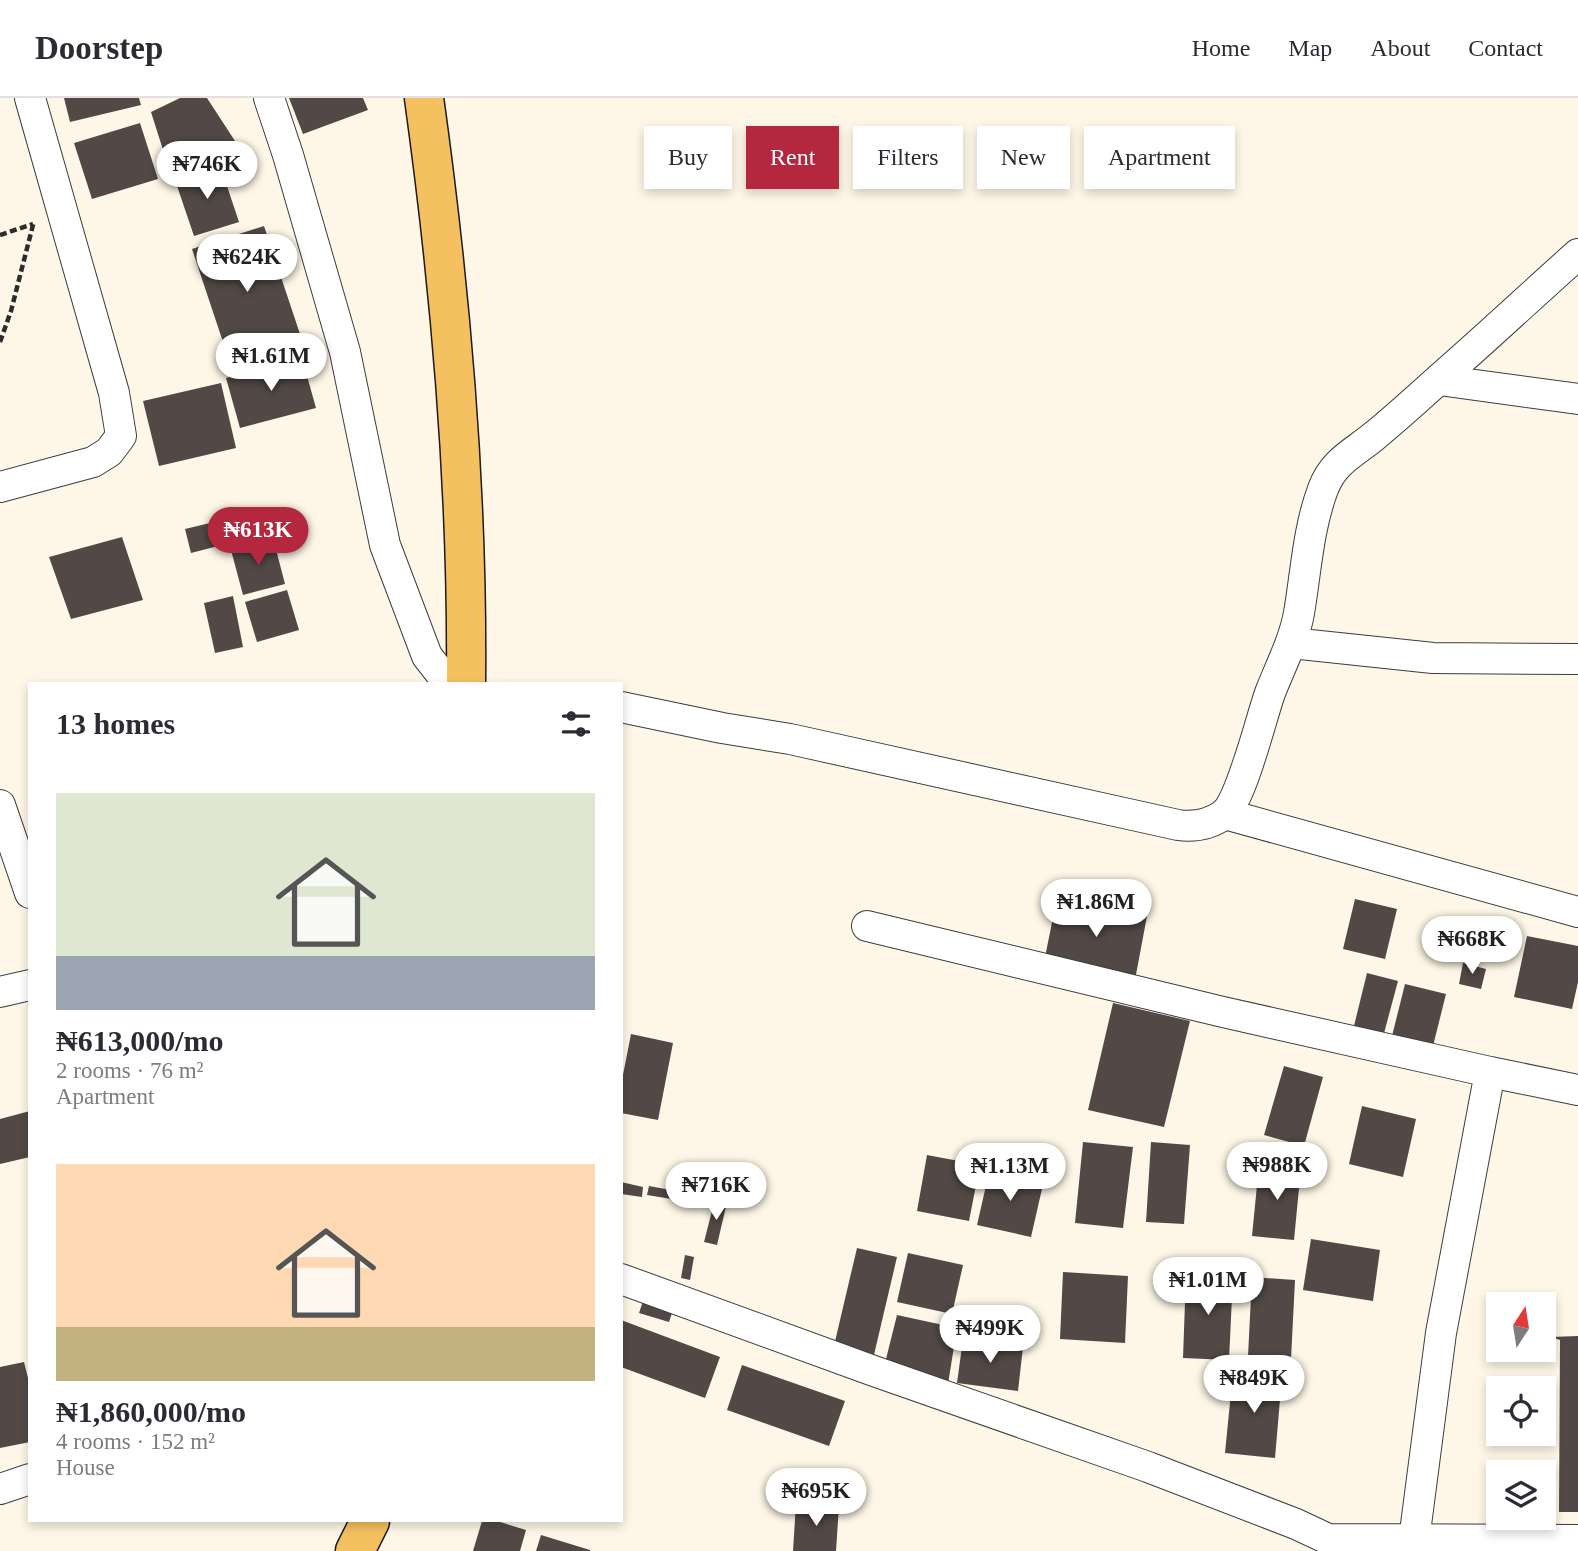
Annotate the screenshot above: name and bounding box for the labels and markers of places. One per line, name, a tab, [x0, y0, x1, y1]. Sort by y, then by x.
pin: ₦746K	[158, 141, 256, 201]
pin: ₦624K	[198, 234, 296, 294]
pin: ₦1.61M	[214, 334, 328, 393]
pin: ₦613K	[209, 508, 307, 567]
pin: ₦1.86M	[1039, 880, 1153, 939]
pin: ₦668K	[1423, 916, 1521, 976]
pin: ₦988K	[1228, 1142, 1326, 1202]
pin: ₦1.13M	[953, 1144, 1067, 1203]
pin: ₦716K	[667, 1162, 765, 1222]
pin: ₦1.01M	[1151, 1258, 1265, 1317]
pin: ₦499K	[941, 1306, 1039, 1365]
pin: ₦849K	[1205, 1356, 1303, 1415]
pin: ₦695K	[767, 1468, 865, 1528]

